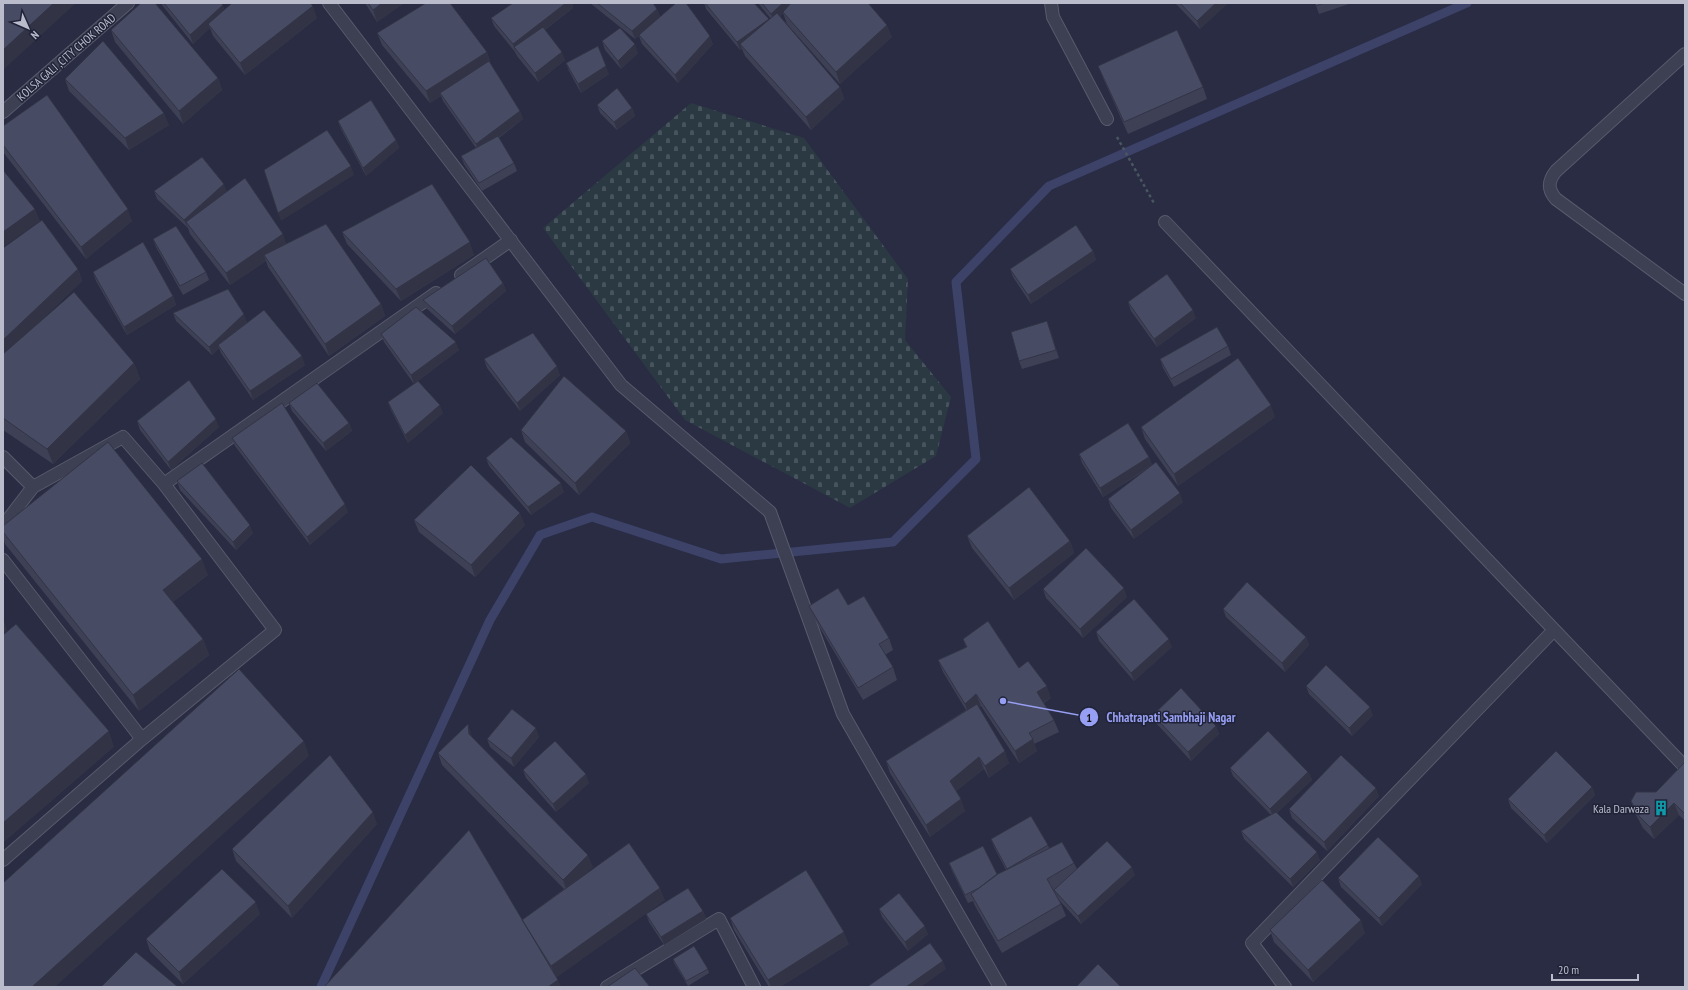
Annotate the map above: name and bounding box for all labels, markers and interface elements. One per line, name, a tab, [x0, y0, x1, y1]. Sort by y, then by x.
north arrow	[8, 8, 48, 48]
street label: KOLSA GALI ,CITY CHOK ROAD	[14, 10, 118, 104]
text: N	[28, 28, 42, 42]
callout: Chhatrapati Sambhaji Nagar	[1079, 705, 1244, 730]
text: Chhatrapati Sambhaji Nagar	[1107, 709, 1236, 726]
text: 1	[1086, 710, 1092, 725]
building icon: Kala Darwaza	[1652, 799, 1670, 817]
place label: Kala Darwaza	[1593, 801, 1649, 816]
scale bar	[1552, 956, 1638, 982]
text: 20 m	[1558, 962, 1579, 977]

